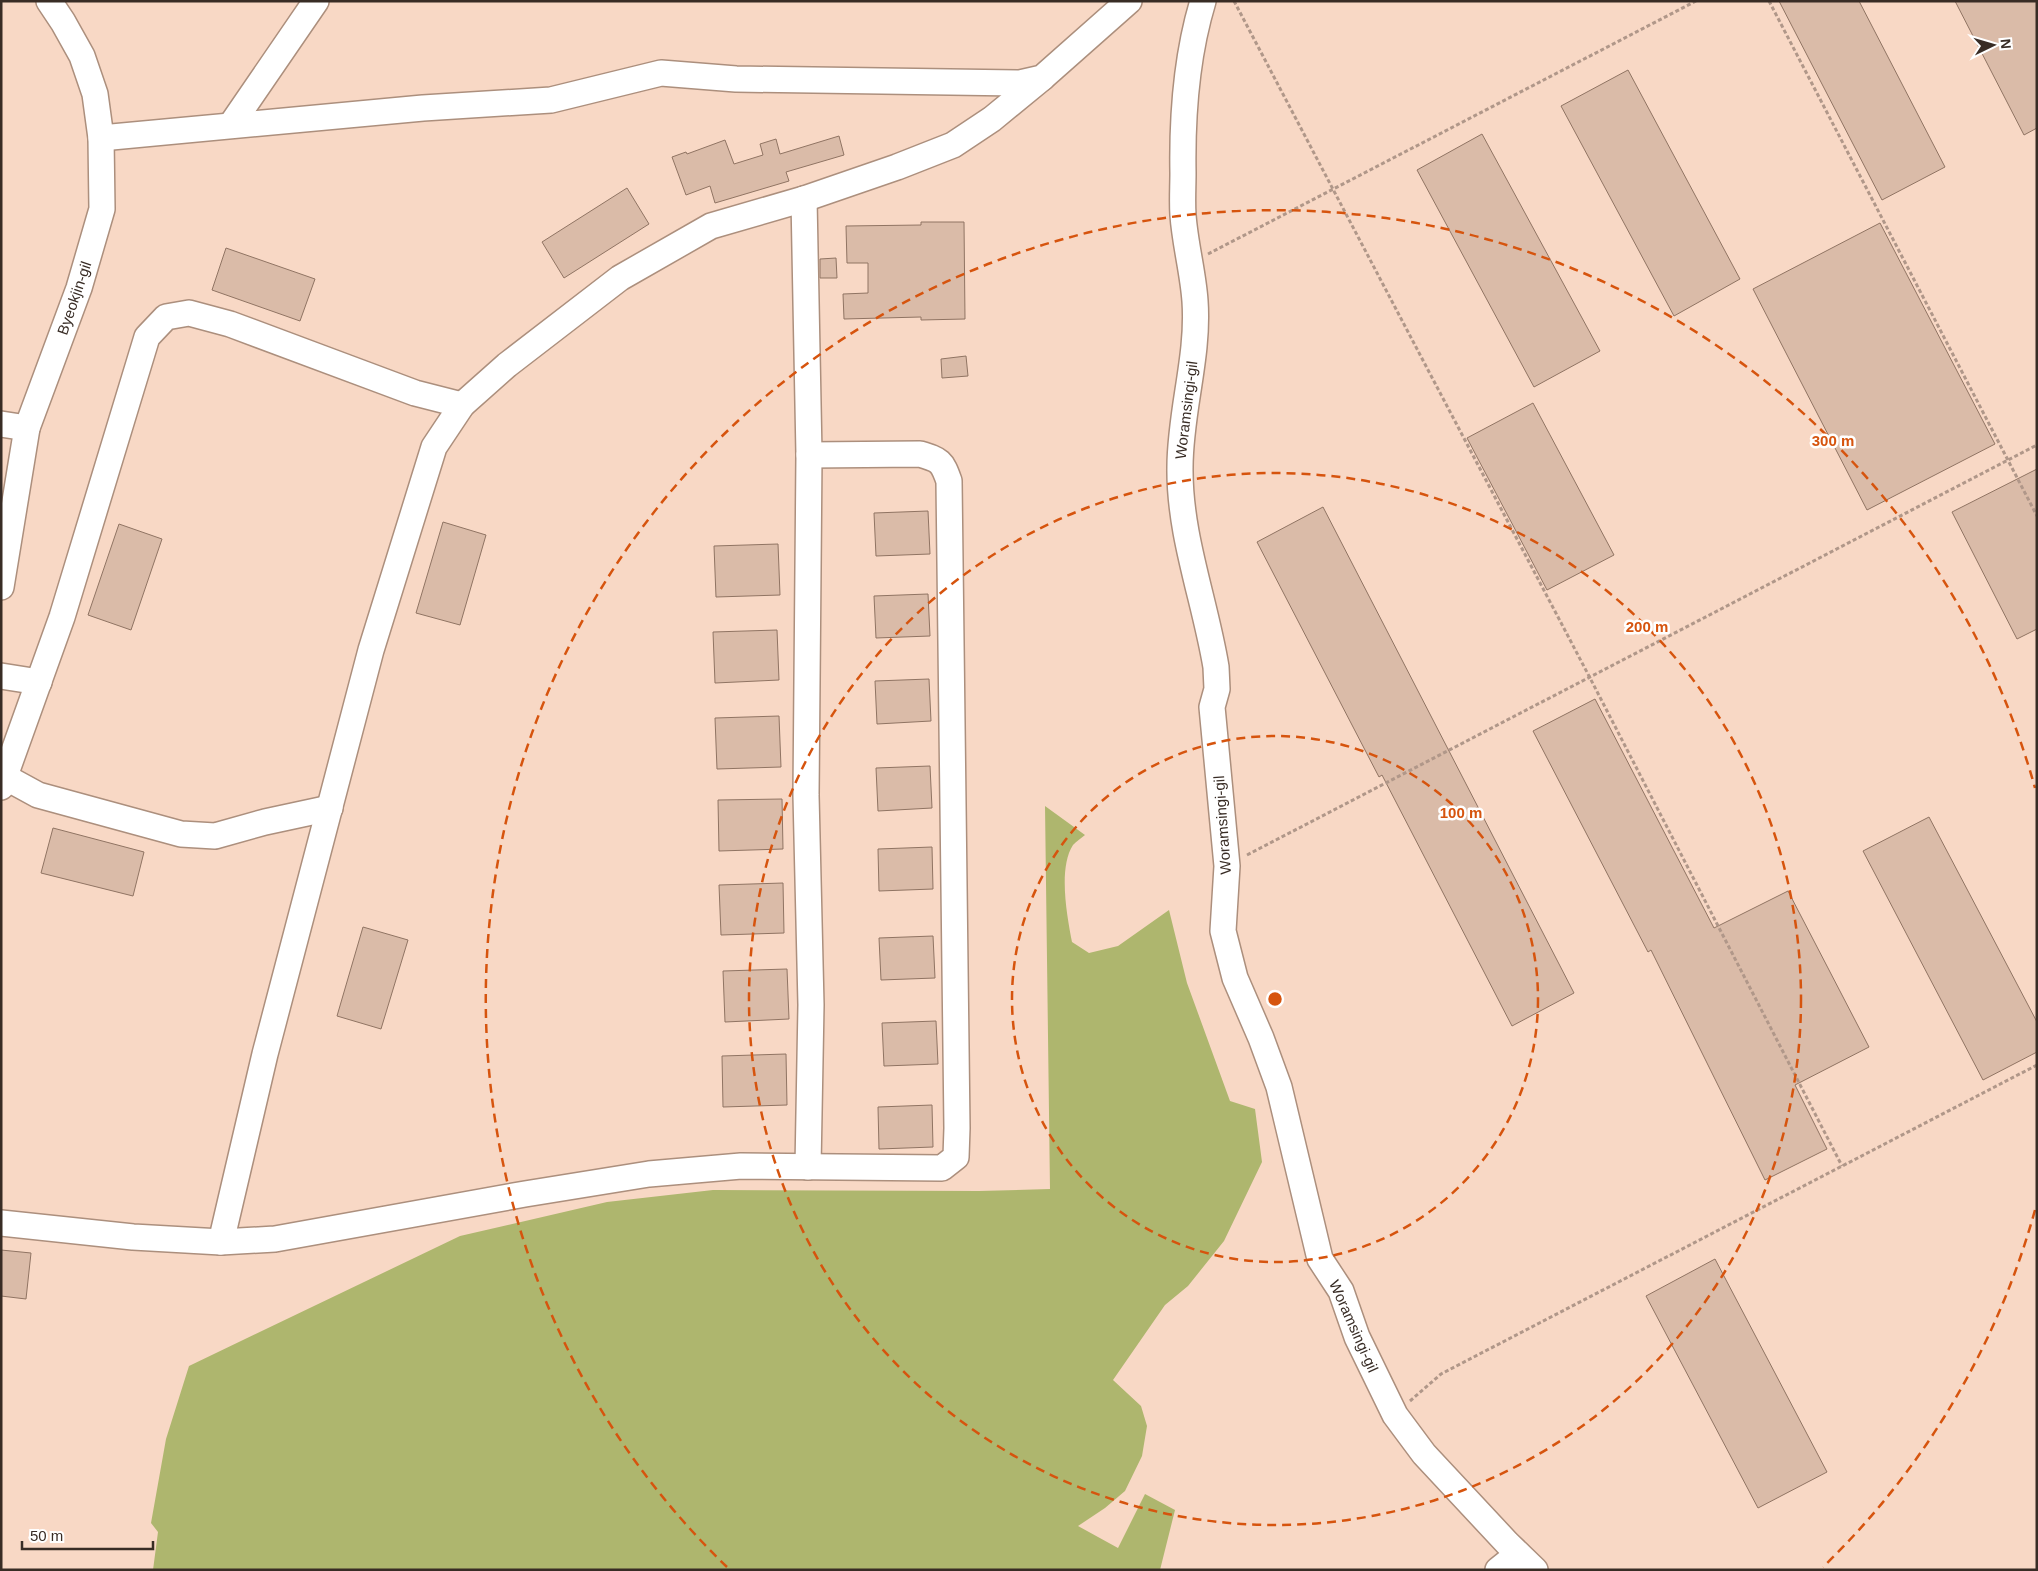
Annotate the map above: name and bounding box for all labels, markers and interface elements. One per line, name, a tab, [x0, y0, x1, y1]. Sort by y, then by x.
north arrow	[1968, 20, 2018, 70]
text: N	[1998, 38, 2014, 50]
street label: Byeokjin-gil	[53, 259, 95, 337]
street label: Woramsingi-gil	[1172, 360, 1200, 460]
text: 300 m	[1812, 432, 1854, 449]
text: 200 m	[1626, 618, 1668, 635]
street label: Woramsingi-gil	[1210, 775, 1234, 875]
text: 100 m	[1440, 804, 1482, 821]
centre of rings	[1266, 990, 1284, 1008]
street label: Woramsingi-gil	[1326, 1277, 1382, 1375]
scale bar	[22, 1518, 154, 1550]
text: 50 m	[30, 1527, 63, 1544]

